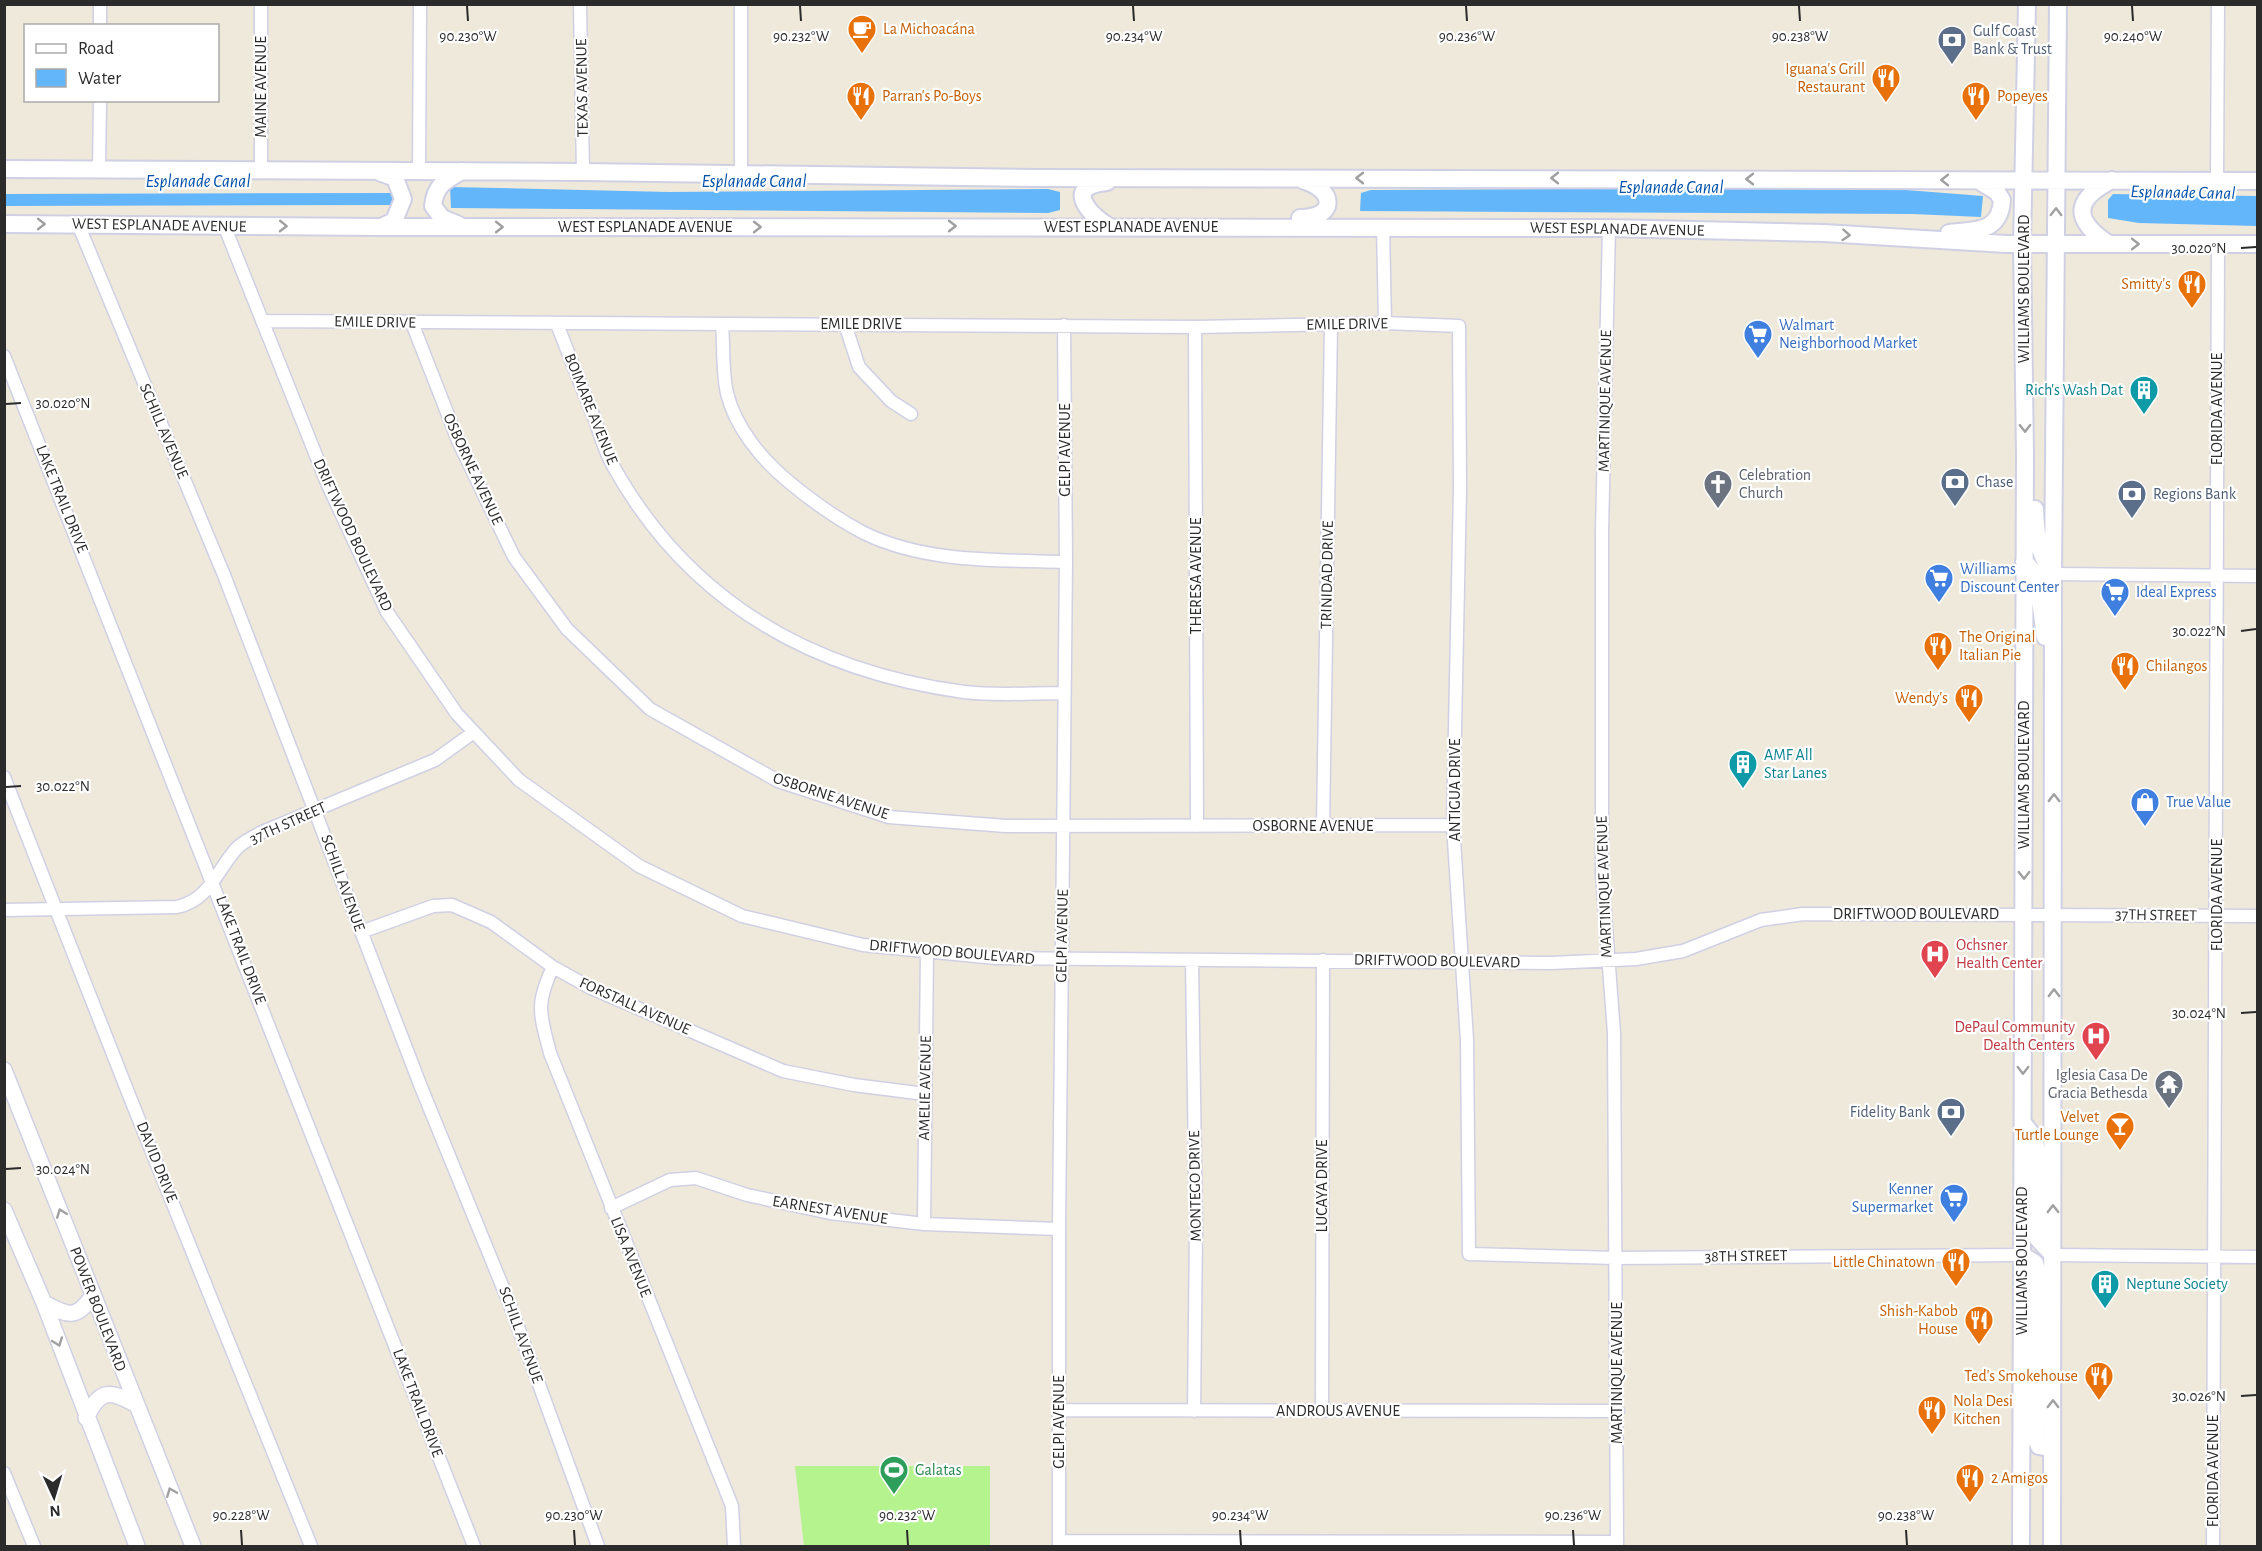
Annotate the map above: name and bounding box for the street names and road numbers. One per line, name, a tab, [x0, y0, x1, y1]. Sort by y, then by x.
street label: MAINE AVENUE	[253, 36, 269, 138]
street label: TEXAS AVENUE	[573, 38, 591, 138]
street label: WEST ESPLANADE AVENUE	[72, 215, 247, 235]
street label: WILLIAMS BOULEVARD	[2016, 215, 2032, 363]
street label: WEST ESPLANADE AVENUE	[558, 219, 732, 235]
street label: WEST ESPLANADE AVENUE	[1044, 219, 1218, 235]
street label: WEST ESPLANADE AVENUE	[1530, 219, 1705, 239]
street label: EMILE DRIVE	[334, 313, 416, 331]
street label: EMILE DRIVE	[1306, 315, 1388, 333]
street label: EMILE DRIVE	[820, 316, 902, 332]
street label: MARTINIQUE AVENUE	[1596, 330, 1615, 472]
street label: BOIMARE AVENUE	[561, 351, 621, 467]
street label: FLORIDA AVENUE	[2209, 352, 2225, 465]
street label: SCHILL AVENUE	[137, 381, 191, 481]
street label: GELPI AVENUE	[1057, 403, 1073, 497]
street label: OSBORNE AVENUE	[440, 411, 506, 527]
street label: LAKE TRAIL DRIVE	[33, 443, 91, 555]
street label: DRIFTWOOD BOULEVARD	[311, 456, 395, 614]
street label: THERESA AVENUE	[1188, 517, 1204, 634]
street label: TRINIDAD DRIVE	[1318, 520, 1336, 629]
street label: WILLIAMS BOULEVARD	[2016, 701, 2032, 849]
street label: ANTIGUA DRIVE	[1447, 738, 1463, 842]
street label: OSBORNE AVENUE	[771, 770, 891, 822]
street label: 37TH STREET	[247, 799, 329, 847]
street label: MARTINIQUE AVENUE	[1594, 815, 1615, 958]
street label: OSBORNE AVENUE	[1253, 818, 1374, 834]
street label: SCHILL AVENUE	[318, 833, 368, 934]
street label: FLORIDA AVENUE	[2209, 838, 2225, 951]
street label: GELPI AVENUE	[1053, 889, 1071, 983]
street label: LAKE TRAIL DRIVE	[213, 894, 269, 1007]
street label: DRIFTWOOD BOULEVARD	[1833, 906, 1999, 922]
street label: 37TH STREET	[2115, 906, 2197, 924]
street label: DRIFTWOOD BOULEVARD	[868, 937, 1036, 967]
street label: DRIFTWOOD BOULEVARD	[1354, 952, 1520, 970]
street label: FORSTALL AVENUE	[577, 974, 693, 1038]
street label: AMELIE AVENUE	[916, 1035, 934, 1141]
street label: DAVID DRIVE	[134, 1119, 180, 1205]
street label: MONTEGO DRIVE	[1186, 1130, 1204, 1242]
street label: LUCAYA DRIVE	[1314, 1139, 1330, 1233]
street label: WILLIAMS BOULEVARD	[2014, 1187, 2030, 1335]
street label: EARNEST AVENUE	[771, 1193, 889, 1227]
street label: LISA AVENUE	[608, 1215, 654, 1300]
street label: POWER BOULEVARD	[67, 1245, 129, 1373]
street label: 38TH STREET	[1704, 1247, 1788, 1265]
street label: SCHILL AVENUE	[496, 1285, 546, 1386]
street label: MARTINIQUE AVENUE	[1609, 1302, 1626, 1444]
street label: LAKE TRAIL DRIVE	[390, 1347, 446, 1460]
street label: GELPI AVENUE	[1051, 1375, 1067, 1469]
street label: ANDROUS AVENUE	[1276, 1403, 1400, 1419]
street label: FLORIDA AVENUE	[2205, 1414, 2221, 1527]

